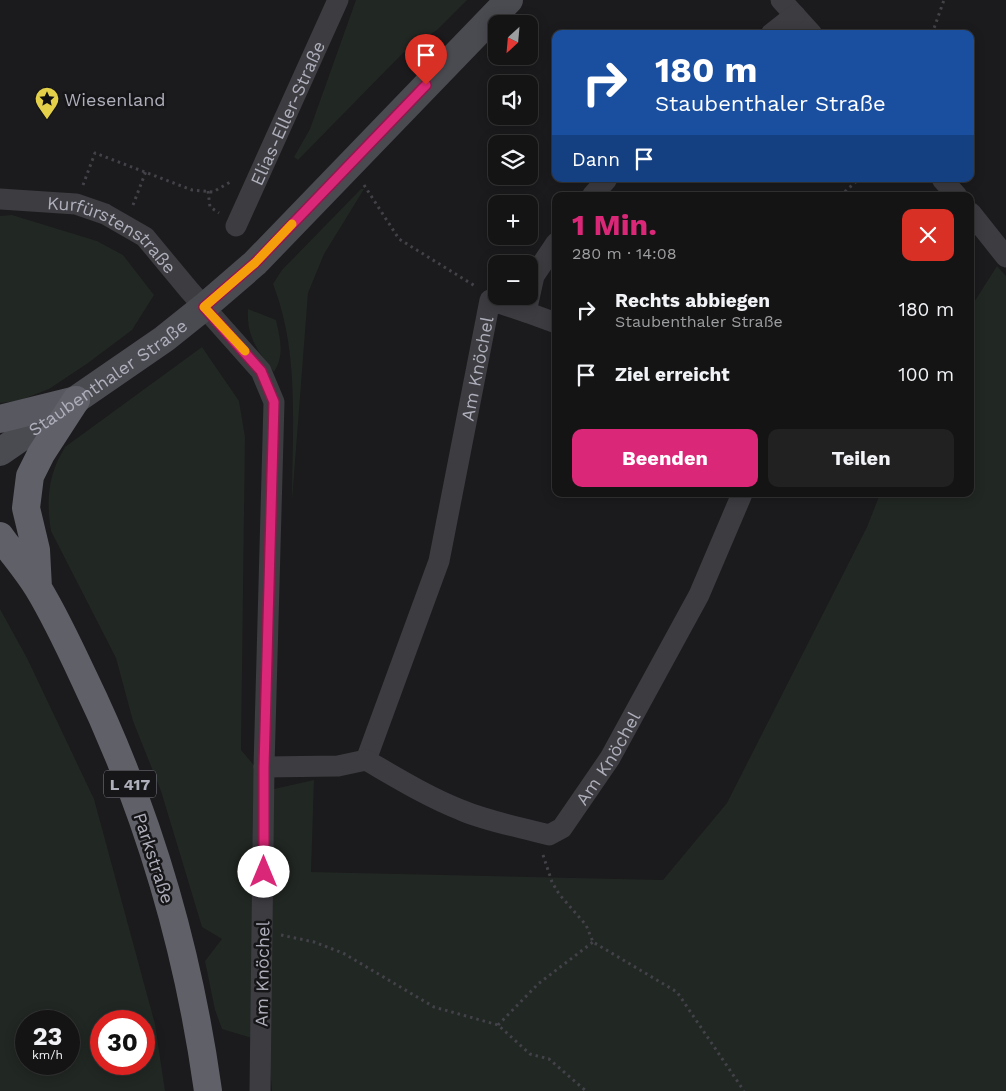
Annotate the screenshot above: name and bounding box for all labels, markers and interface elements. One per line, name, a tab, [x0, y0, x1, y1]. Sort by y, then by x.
north arrow	[488, 15, 538, 65]
map controls	[488, 15, 538, 305]
pin	[405, 34, 447, 85]
street label: Elias-Eller-Straße	[245, 37, 329, 189]
icon: arrive	[412, 41, 440, 69]
text: 180 m	[655, 49, 758, 91]
icon: right	[572, 50, 637, 115]
button: sound	[488, 75, 538, 125]
place icon: Wiesenland	[34, 86, 60, 120]
place label: Wiesenland	[64, 89, 166, 110]
text: Staubenthaler Straße	[655, 91, 886, 116]
button: layers	[488, 135, 538, 185]
icon: arrive	[630, 145, 658, 173]
text: Dann	[572, 148, 620, 171]
street label: Kurfürstenstraße	[46, 192, 181, 277]
button: +	[488, 195, 538, 245]
text: 1 Min.	[572, 207, 657, 242]
button: close	[902, 209, 954, 261]
text: 280 m · 14:08	[572, 244, 677, 263]
button: −	[488, 255, 538, 305]
text: Rechts abbiegen	[615, 289, 770, 312]
icon: right	[572, 296, 600, 324]
text: 180 m	[898, 298, 954, 321]
text: Staubenthaler Straße	[615, 312, 783, 331]
street label: Staubenthaler Straße	[24, 314, 191, 440]
street label: Am Knöchel	[456, 314, 497, 423]
icon: arrive	[572, 361, 600, 389]
text: Ziel erreicht	[615, 363, 730, 386]
text: 100 m	[898, 363, 954, 386]
button: Beenden	[572, 429, 758, 487]
button: Teilen	[768, 429, 954, 487]
street label: Am Knöchel	[571, 707, 644, 809]
road number: L 417	[104, 771, 156, 798]
street label: Parkstraße	[129, 810, 179, 906]
position arrow	[237, 845, 289, 897]
street label: Am Knöchel	[251, 920, 273, 1027]
speed limit sign: 30	[90, 1010, 155, 1075]
text: 23	[33, 1022, 62, 1051]
text: km/h	[32, 1048, 63, 1062]

